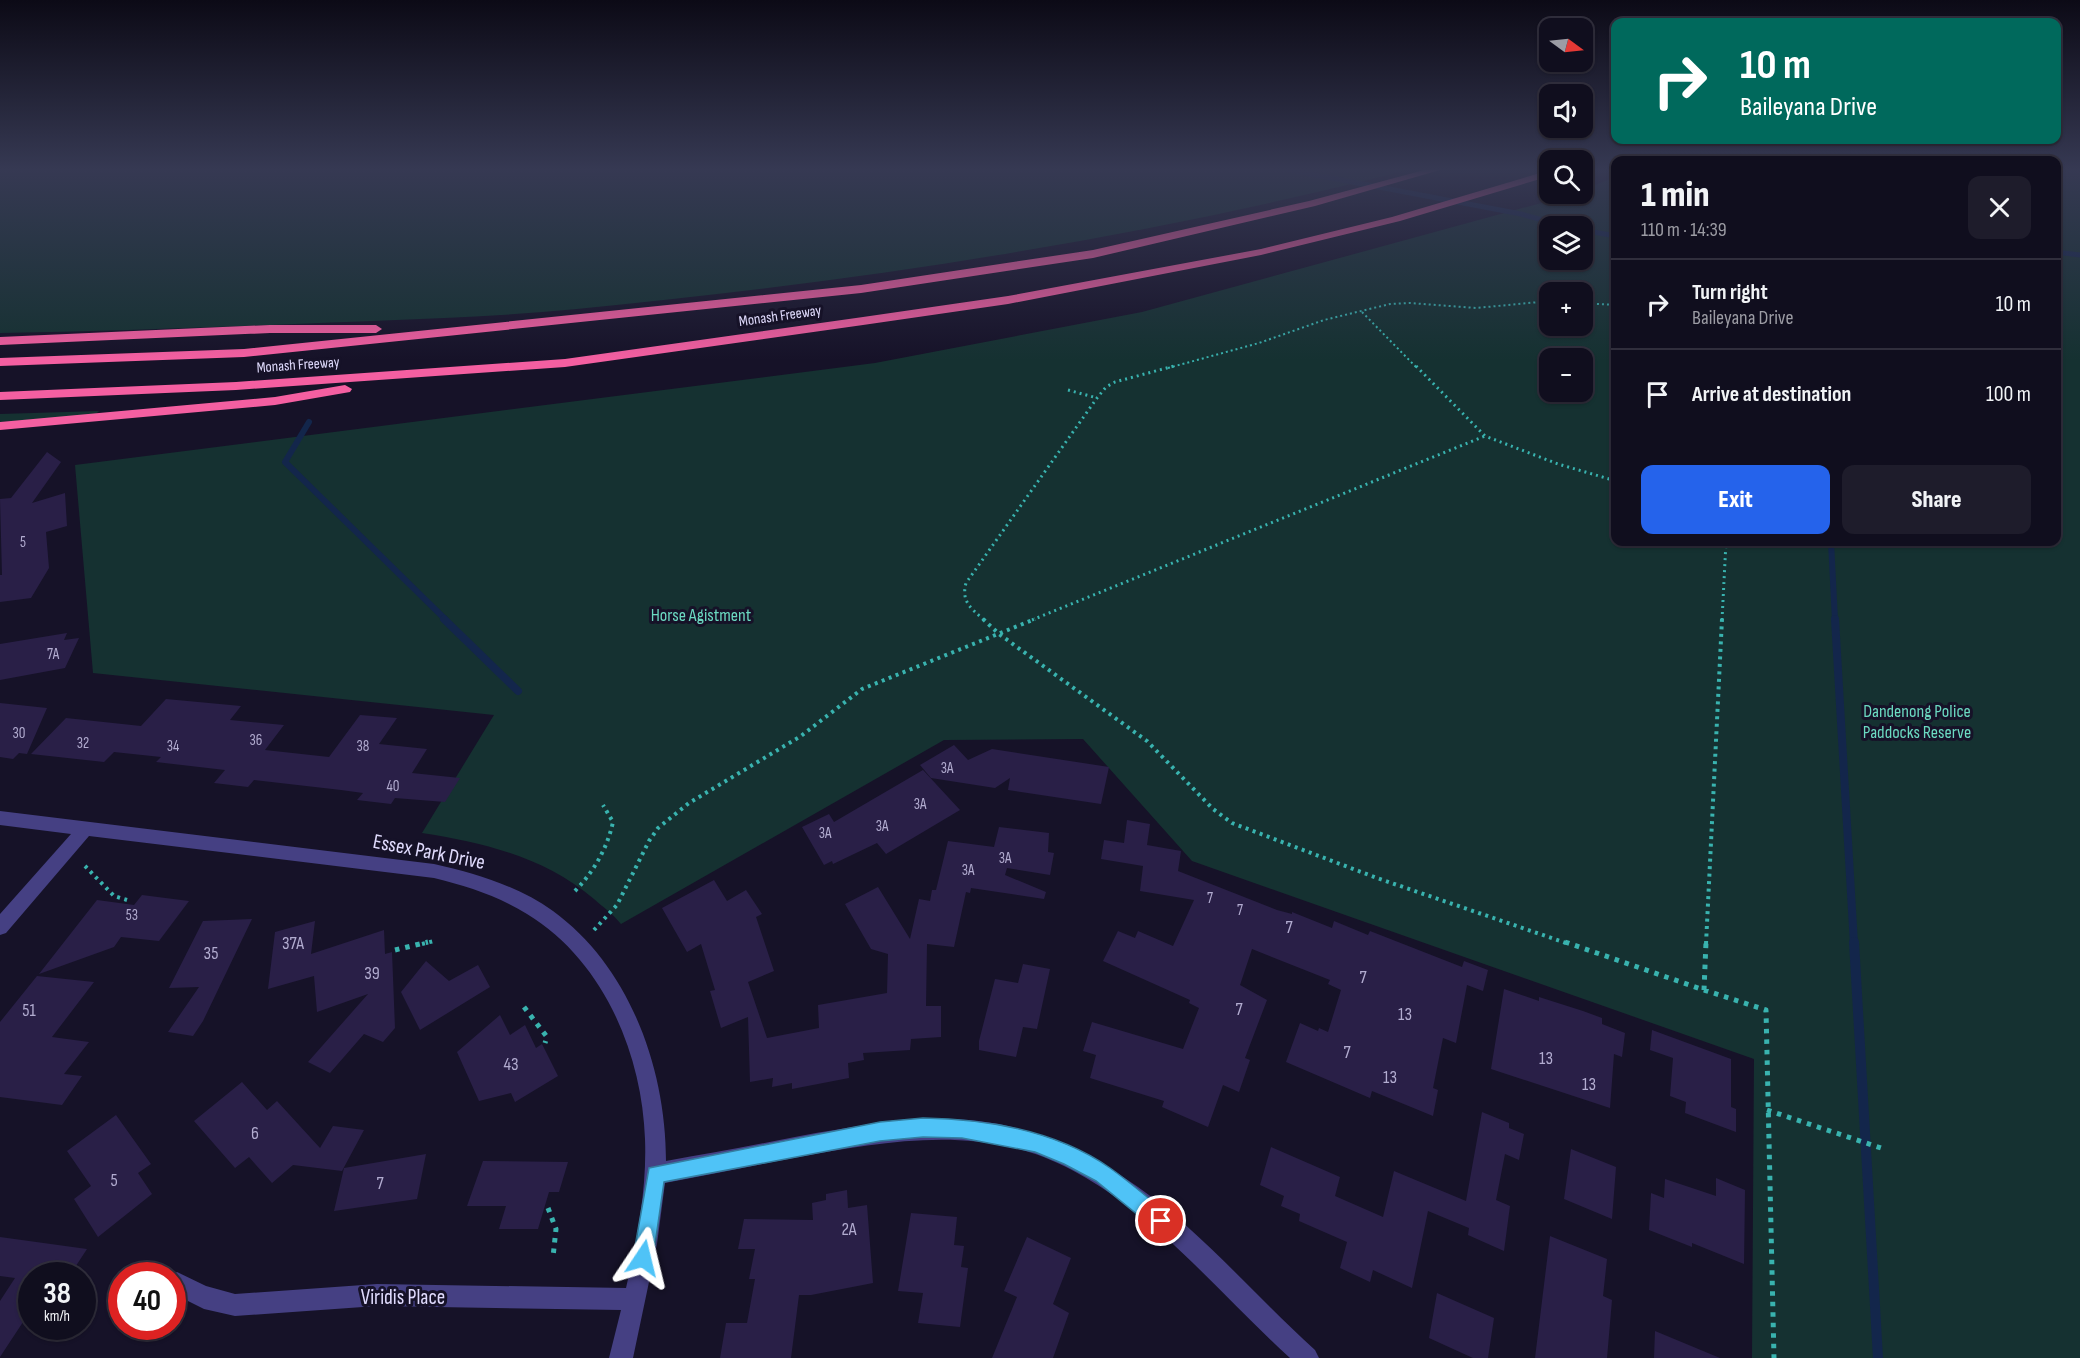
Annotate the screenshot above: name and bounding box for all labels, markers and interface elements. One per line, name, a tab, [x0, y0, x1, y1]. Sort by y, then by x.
north arrow	[1539, 18, 1593, 72]
map controls	[1539, 18, 1593, 402]
text: 10 m	[1740, 40, 1811, 91]
icon: right	[1641, 42, 1719, 120]
button: sound	[1539, 84, 1593, 138]
text: Baileyana Drive	[1740, 91, 1877, 123]
button: search	[1539, 150, 1593, 204]
text: 1 min	[1641, 174, 1709, 217]
button: close	[1968, 176, 2031, 239]
button: layers	[1539, 216, 1593, 270]
text: 110 m · 14:39	[1641, 218, 1727, 242]
text: Turn right	[1692, 279, 1768, 306]
button: +	[1539, 282, 1593, 336]
icon: right	[1641, 288, 1674, 321]
text: 10 m	[1996, 291, 2031, 318]
street label: Monash Freeway	[738, 301, 823, 331]
text: Baileyana Drive	[1692, 306, 1793, 330]
button: −	[1539, 348, 1593, 402]
street label: Monash Freeway	[256, 353, 340, 377]
icon: arrive	[1641, 378, 1674, 411]
text: Arrive at destination	[1692, 381, 1851, 408]
text: 100 m	[1986, 381, 2031, 408]
button: Exit	[1641, 465, 1830, 534]
button: Share	[1842, 465, 2031, 534]
house number: 5	[20, 533, 26, 552]
park label: Horse Agistment	[651, 605, 752, 626]
house number: 7A	[47, 645, 60, 664]
park label: Dandenong Police Paddocks Reserve	[1863, 701, 1971, 743]
house number: 30	[13, 724, 25, 743]
house number: 36	[250, 731, 262, 750]
house number: 32	[77, 734, 89, 753]
house number: 34	[167, 737, 179, 756]
house number: 38	[357, 737, 369, 756]
house number: 3A	[941, 759, 954, 778]
house number: 40	[387, 777, 399, 796]
house number: 3A	[914, 795, 927, 814]
house number: 3A	[876, 817, 889, 836]
house number: 3A	[819, 824, 832, 843]
street label: Essex Park Drive	[371, 829, 487, 875]
house number: 3A	[999, 849, 1012, 868]
house number: 3A	[962, 861, 975, 880]
house number: 7	[1207, 889, 1213, 908]
house number: 7	[1237, 901, 1243, 920]
house number: 53	[126, 906, 138, 925]
house number: 7	[1285, 917, 1293, 938]
house number: 37A	[282, 933, 304, 954]
house number: 35	[204, 943, 218, 964]
house number: 39	[364, 963, 380, 984]
house number: 7	[1359, 967, 1367, 988]
house number: 7	[1235, 999, 1243, 1020]
house number: 51	[22, 1000, 36, 1021]
house number: 13	[1398, 1004, 1412, 1025]
house number: 7	[1343, 1042, 1351, 1063]
house number: 13	[1539, 1048, 1553, 1069]
house number: 43	[503, 1054, 519, 1075]
house number: 13	[1383, 1067, 1397, 1088]
house number: 13	[1582, 1074, 1596, 1095]
house number: 6	[251, 1123, 259, 1144]
house number: 5	[110, 1170, 118, 1191]
house number: 7	[376, 1173, 384, 1194]
pin	[1135, 1195, 1186, 1246]
icon: arrive	[1144, 1204, 1177, 1237]
house number: 2A	[841, 1219, 857, 1240]
position arrow	[611, 1226, 675, 1290]
speed limit sign: 40	[108, 1262, 186, 1340]
text: 38	[43, 1276, 71, 1312]
street label: Viridis Place	[361, 1285, 445, 1310]
text: km/h	[44, 1307, 70, 1326]

